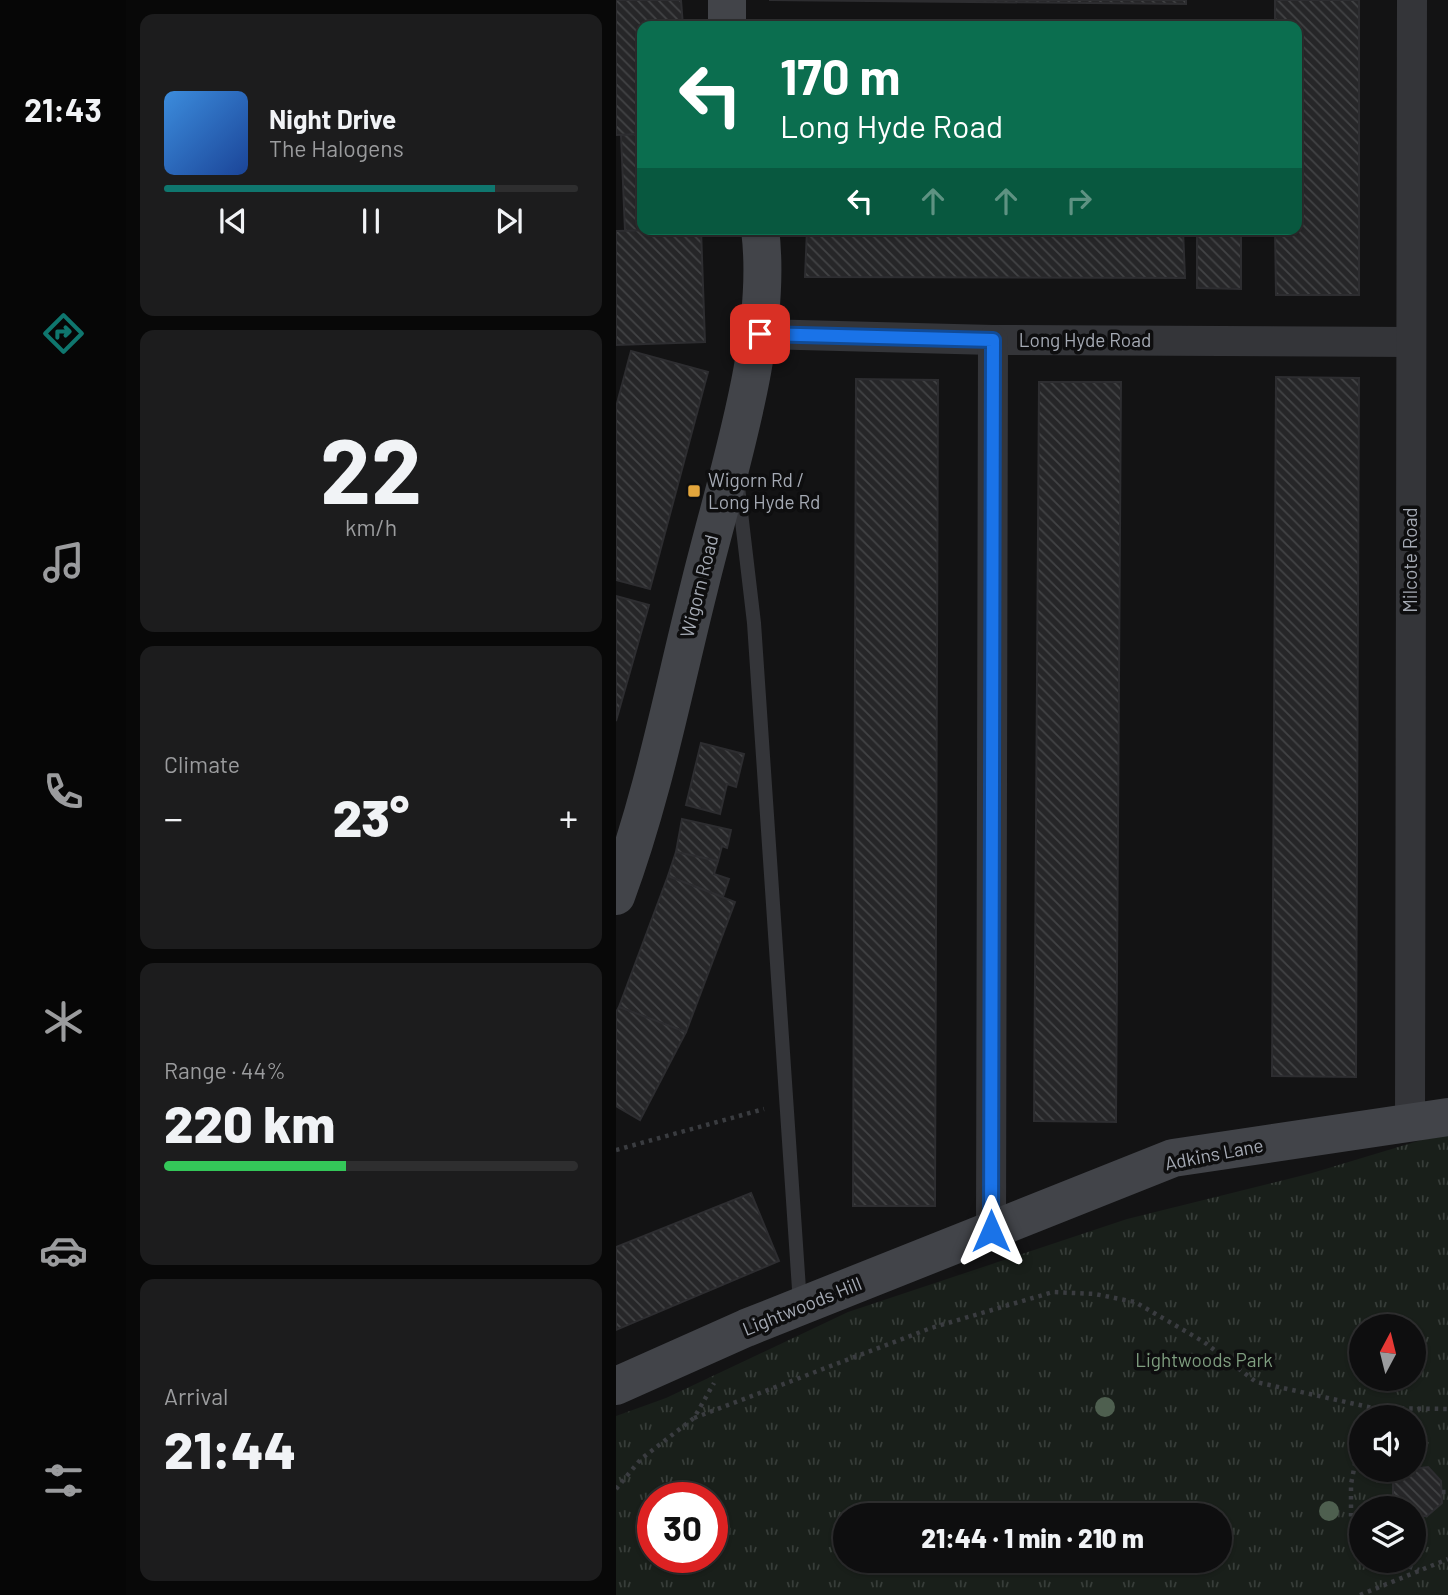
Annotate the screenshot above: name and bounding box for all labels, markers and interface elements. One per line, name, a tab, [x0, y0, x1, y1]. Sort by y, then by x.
text: 170 m	[780, 46, 900, 105]
icon: left	[665, 49, 756, 140]
text: 21:43	[24, 90, 102, 128]
text: Night Drive	[269, 103, 396, 134]
text: Long Hyde Road	[780, 106, 1003, 144]
text: The Halogens	[269, 134, 404, 162]
icon: left	[841, 182, 879, 220]
icon: ahead	[914, 182, 952, 220]
icon: ahead	[987, 182, 1025, 220]
icon: right	[1060, 182, 1098, 220]
icon: previous	[214, 202, 252, 240]
icon: pause	[352, 202, 390, 240]
icon: next	[490, 202, 528, 240]
pin	[730, 304, 790, 364]
icon: directions	[39, 309, 88, 358]
icon: arrive	[741, 315, 779, 353]
street label: Long Hyde Road	[1019, 328, 1151, 351]
text: 22	[320, 413, 422, 522]
place label: Wigorn Rd / Long Hyde Rd	[708, 468, 820, 513]
marker: Wigorn Rd / Long Hyde Rd	[686, 483, 702, 499]
street label: Milcote Road	[1398, 507, 1421, 613]
text: km/h	[345, 513, 397, 541]
street label: Wigorn Road	[675, 532, 722, 640]
icon: music	[39, 538, 88, 587]
text: Climate	[164, 750, 240, 778]
icon: phone	[39, 767, 88, 816]
text: 23°	[333, 785, 409, 847]
text: −	[164, 794, 183, 840]
text: +	[559, 794, 578, 840]
icon: climate	[39, 997, 88, 1046]
text: Range · 44%	[164, 1056, 286, 1084]
text: 220 km	[164, 1091, 335, 1153]
street label: Adkins Lane	[1163, 1133, 1265, 1174]
position arrow	[954, 1194, 1028, 1268]
icon: car	[39, 1226, 88, 1275]
street label: Lightwoods Hill	[739, 1271, 865, 1340]
north arrow	[1349, 1314, 1426, 1391]
map controls	[1349, 1314, 1426, 1573]
park label: Lightwoods Park	[1135, 1348, 1273, 1371]
text: Arrival	[164, 1382, 228, 1410]
button: sound	[1349, 1405, 1426, 1482]
text: 21:44	[164, 1417, 296, 1479]
icon: filters	[39, 1456, 88, 1505]
speed limit sign: 30	[637, 1482, 728, 1573]
button: layers	[1349, 1496, 1426, 1573]
text: 21:44 · 1 min · 210 m	[921, 1522, 1144, 1553]

